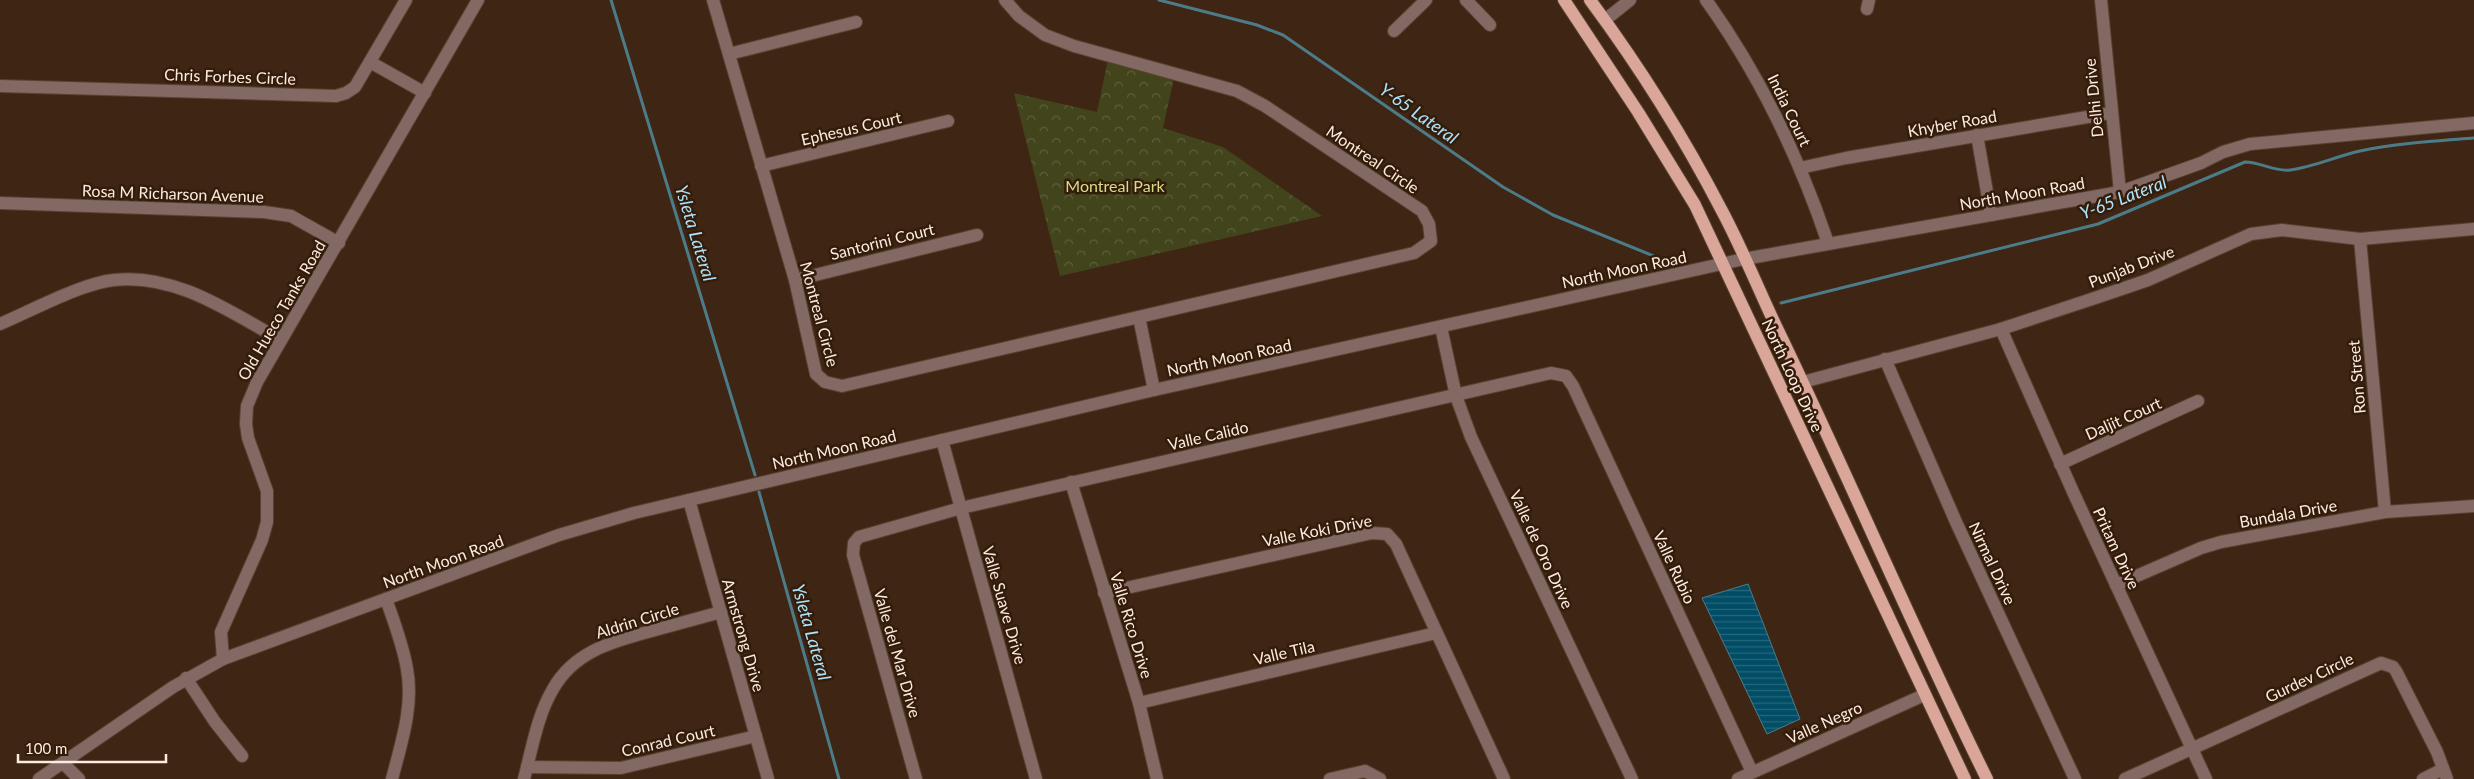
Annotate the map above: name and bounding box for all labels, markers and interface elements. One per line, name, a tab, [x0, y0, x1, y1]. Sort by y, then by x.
street label: Delhi Drive	[2079, 58, 2107, 138]
street label: Chris Forbes Circle	[164, 64, 296, 88]
street label: India Court	[1764, 71, 1816, 150]
water label: Y-65 Lateral	[1375, 78, 1463, 148]
street label: Khyber Road	[1906, 106, 1998, 140]
street label: Ephesus Court	[799, 107, 903, 149]
street label: Montreal Circle	[1323, 121, 1423, 197]
water label: Y-65 Lateral	[2077, 170, 2169, 224]
street label: North Moon Road	[1958, 173, 2086, 213]
park label: Montreal Park	[1065, 176, 1165, 195]
street label: Rosa M Richarson Avenue	[82, 180, 264, 206]
water label: Ysleta Lateral	[671, 182, 721, 284]
street label: Santorini Court	[828, 219, 936, 263]
street label: Old Hueco Tanks Road	[233, 237, 329, 383]
street label: Punjab Drive	[2085, 241, 2177, 291]
street label: North Moon Road	[1560, 247, 1688, 291]
street label: Montreal Circle	[797, 259, 843, 369]
street label: North Loop Drive	[1758, 315, 1828, 435]
street label: North Moon Road	[1165, 335, 1293, 379]
street label: Ron Street	[2343, 339, 2369, 415]
street label: Daljit Court	[2082, 393, 2164, 443]
street label: Valle Calido	[1166, 417, 1250, 453]
street label: North Moon Road	[770, 425, 898, 473]
street label: Valle de Oro Drive	[1506, 487, 1578, 611]
street label: Bundala Drive	[2238, 495, 2338, 531]
street label: Pritam Drive	[2090, 504, 2144, 592]
street label: Valle Koki Drive	[1261, 510, 1373, 550]
street label: Nirmal Drive	[1966, 519, 2020, 607]
street label: Valle Rubio	[1650, 528, 1700, 606]
street label: North Moon Road	[380, 530, 506, 592]
street label: Valle Suave Drive	[979, 544, 1031, 666]
street label: Valle Rico Drive	[1107, 569, 1157, 681]
street label: Armstrong Drive	[719, 576, 769, 694]
water label: Ysleta Lateral	[788, 581, 836, 683]
street label: Valle del Mar Drive	[870, 586, 926, 720]
street label: Aldrin Circle	[593, 598, 681, 642]
street label: Valle Tila	[1252, 636, 1316, 668]
street label: Gurdev Circle	[2262, 648, 2356, 706]
street label: Valle Negro	[1783, 697, 1865, 747]
street label: Conrad Court	[619, 720, 717, 760]
scale bar	[18, 732, 165, 764]
text: 100 m	[25, 739, 67, 757]

